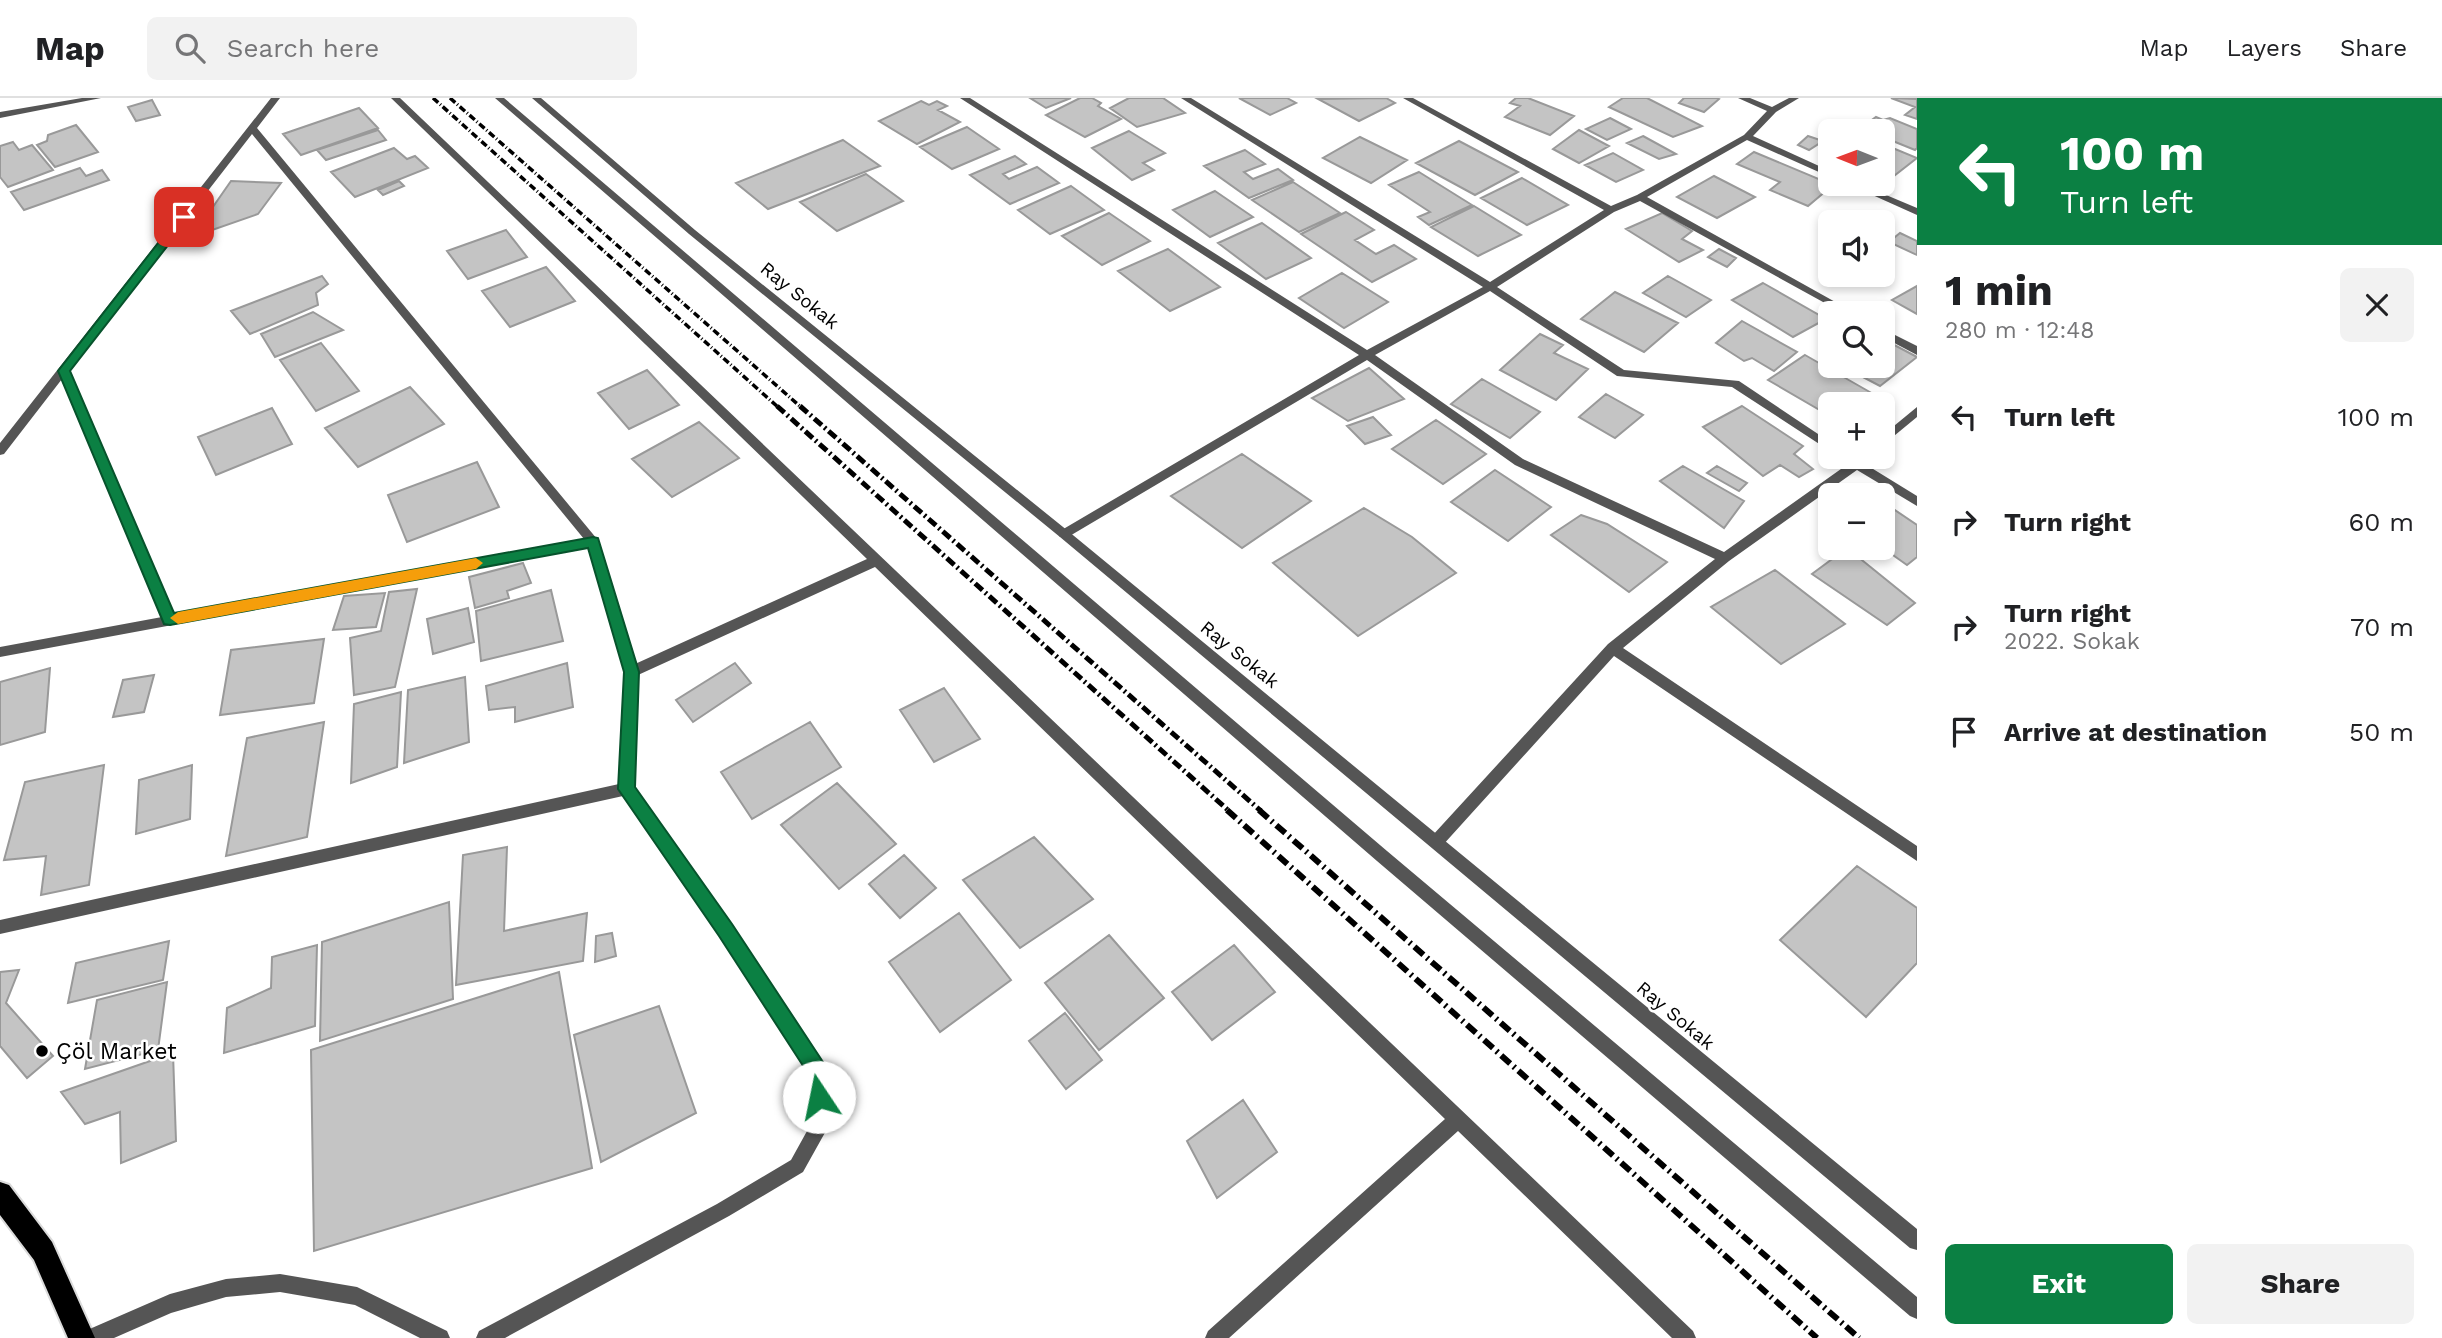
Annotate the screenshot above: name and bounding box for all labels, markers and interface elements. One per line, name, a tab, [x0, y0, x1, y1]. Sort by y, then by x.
search box	[147, 17, 637, 80]
text: Map	[35, 29, 105, 68]
icon: search	[171, 29, 209, 67]
text: Search here	[227, 33, 379, 63]
text: Map	[2140, 34, 2188, 62]
text: Layers	[2226, 34, 2302, 62]
text: Share	[2340, 34, 2407, 62]
north arrow	[1818, 119, 1895, 196]
map controls	[1818, 119, 1895, 560]
text: 100 m	[2060, 124, 2204, 182]
icon: left	[1945, 126, 2036, 217]
text: Turn left	[2060, 183, 2193, 221]
pin	[154, 187, 214, 247]
icon: arrive	[165, 198, 203, 236]
button: sound	[1818, 210, 1895, 287]
street label: Ray Sokak	[756, 257, 844, 334]
text: 1 min	[1945, 266, 2053, 315]
button: close	[2340, 268, 2414, 342]
button: search	[1818, 301, 1895, 378]
text: 280 m · 12:48	[1945, 317, 2094, 344]
button: +	[1818, 392, 1895, 469]
icon: left	[1945, 398, 1983, 436]
text: Turn left	[2004, 402, 2115, 432]
text: 100 m	[2338, 402, 2414, 432]
button: −	[1818, 483, 1895, 560]
icon: right	[1945, 503, 1983, 541]
text: Turn right	[2004, 507, 2131, 537]
text: 60 m	[2348, 507, 2414, 537]
text: Turn right	[2004, 598, 2131, 628]
icon: right	[1945, 608, 1983, 646]
text: 70 m	[2350, 612, 2414, 642]
street label: Ray Sokak	[1196, 616, 1284, 693]
text: 2022. Sokak	[2004, 628, 2140, 655]
icon: arrive	[1945, 713, 1983, 751]
text: Arrive at destination	[2004, 717, 2267, 747]
text: 50 m	[2349, 717, 2414, 747]
street label: Ray Sokak	[1632, 976, 1719, 1055]
place label: Çöl Market	[56, 1038, 177, 1065]
marker: Çöl Market	[34, 1043, 50, 1059]
position arrow	[782, 1060, 856, 1134]
button: Exit	[1945, 1244, 2173, 1324]
button: Share	[2187, 1244, 2414, 1324]

